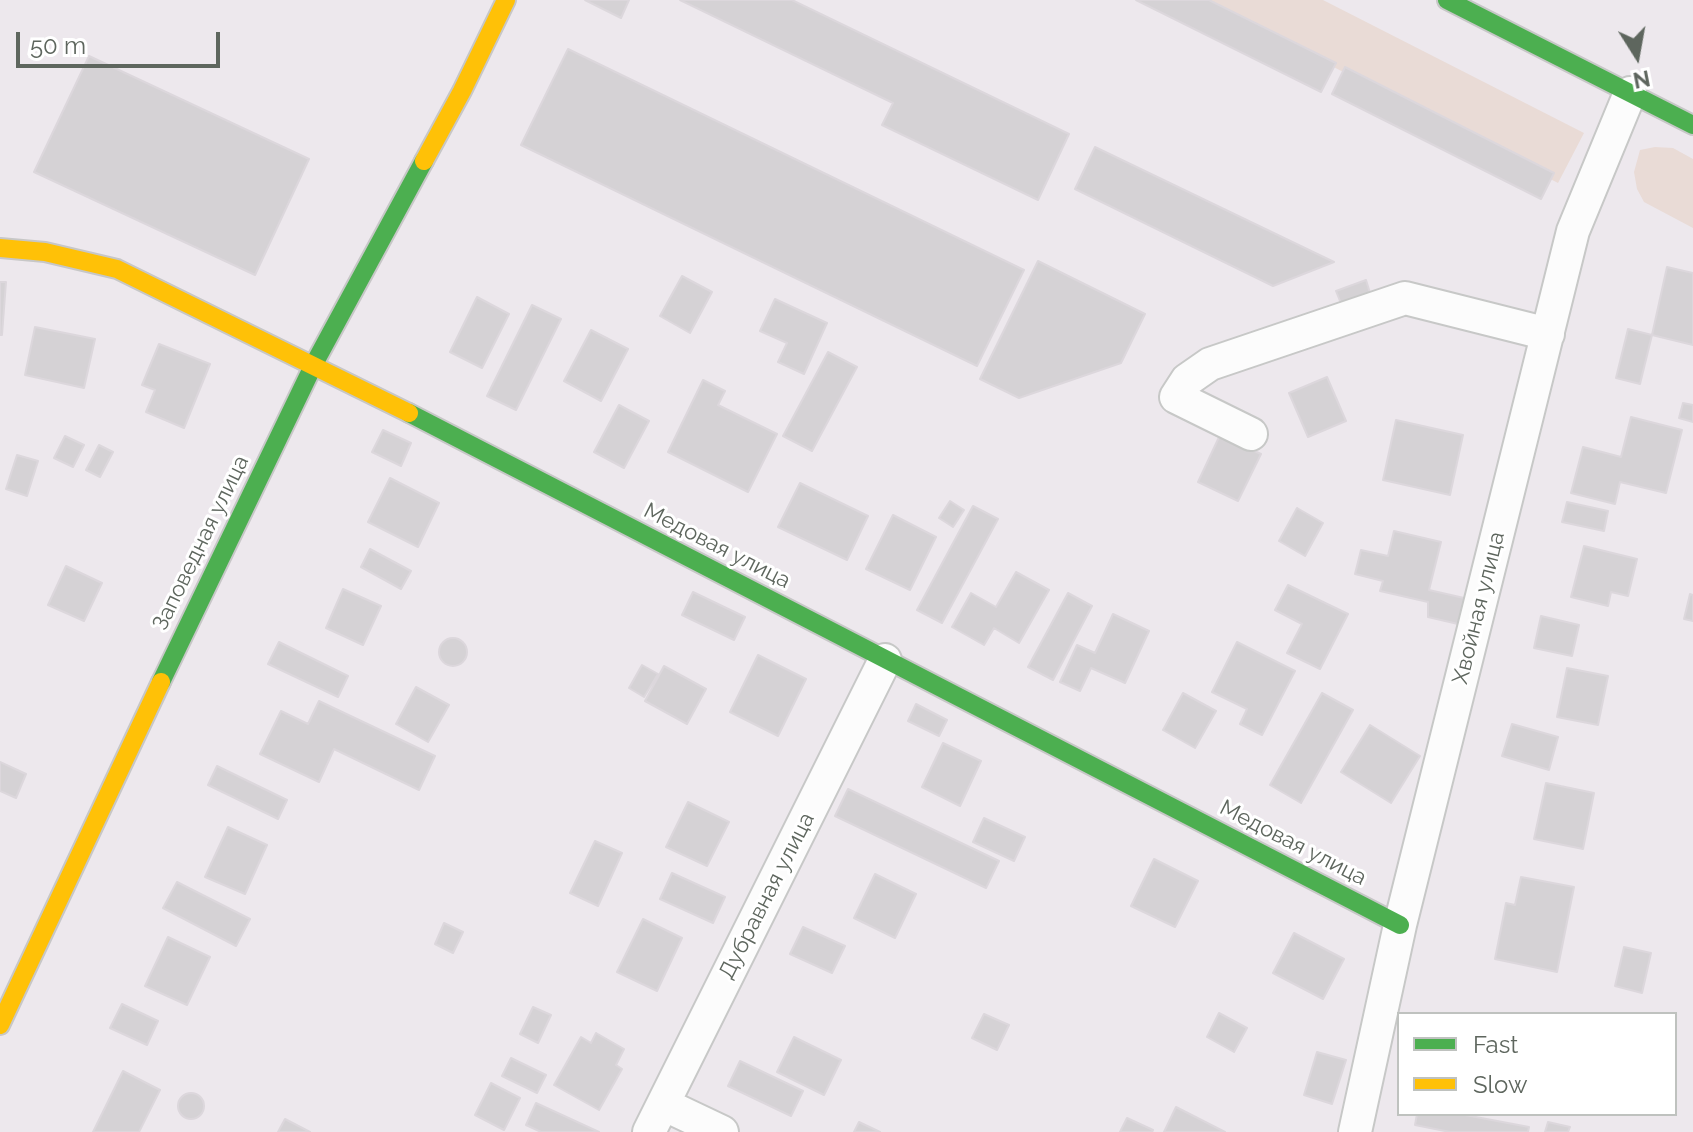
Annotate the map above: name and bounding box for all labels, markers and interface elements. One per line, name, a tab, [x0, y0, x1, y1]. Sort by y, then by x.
scale bar	[20, 16, 224, 66]
north arrow	[1597, 16, 1677, 96]
text: 50 m	[30, 31, 86, 60]
text: N	[1631, 65, 1652, 94]
street label: Заповедная улица	[147, 451, 255, 635]
street label: Медовая улица	[639, 498, 795, 594]
street label: Хвойная улица	[1447, 529, 1511, 687]
street label: Медовая улица	[1215, 795, 1371, 891]
street label: Дубравная улица	[714, 808, 820, 984]
legend	[1397, 1012, 1677, 1116]
text: Fast	[1473, 1030, 1518, 1059]
text: Slow	[1473, 1070, 1527, 1099]

